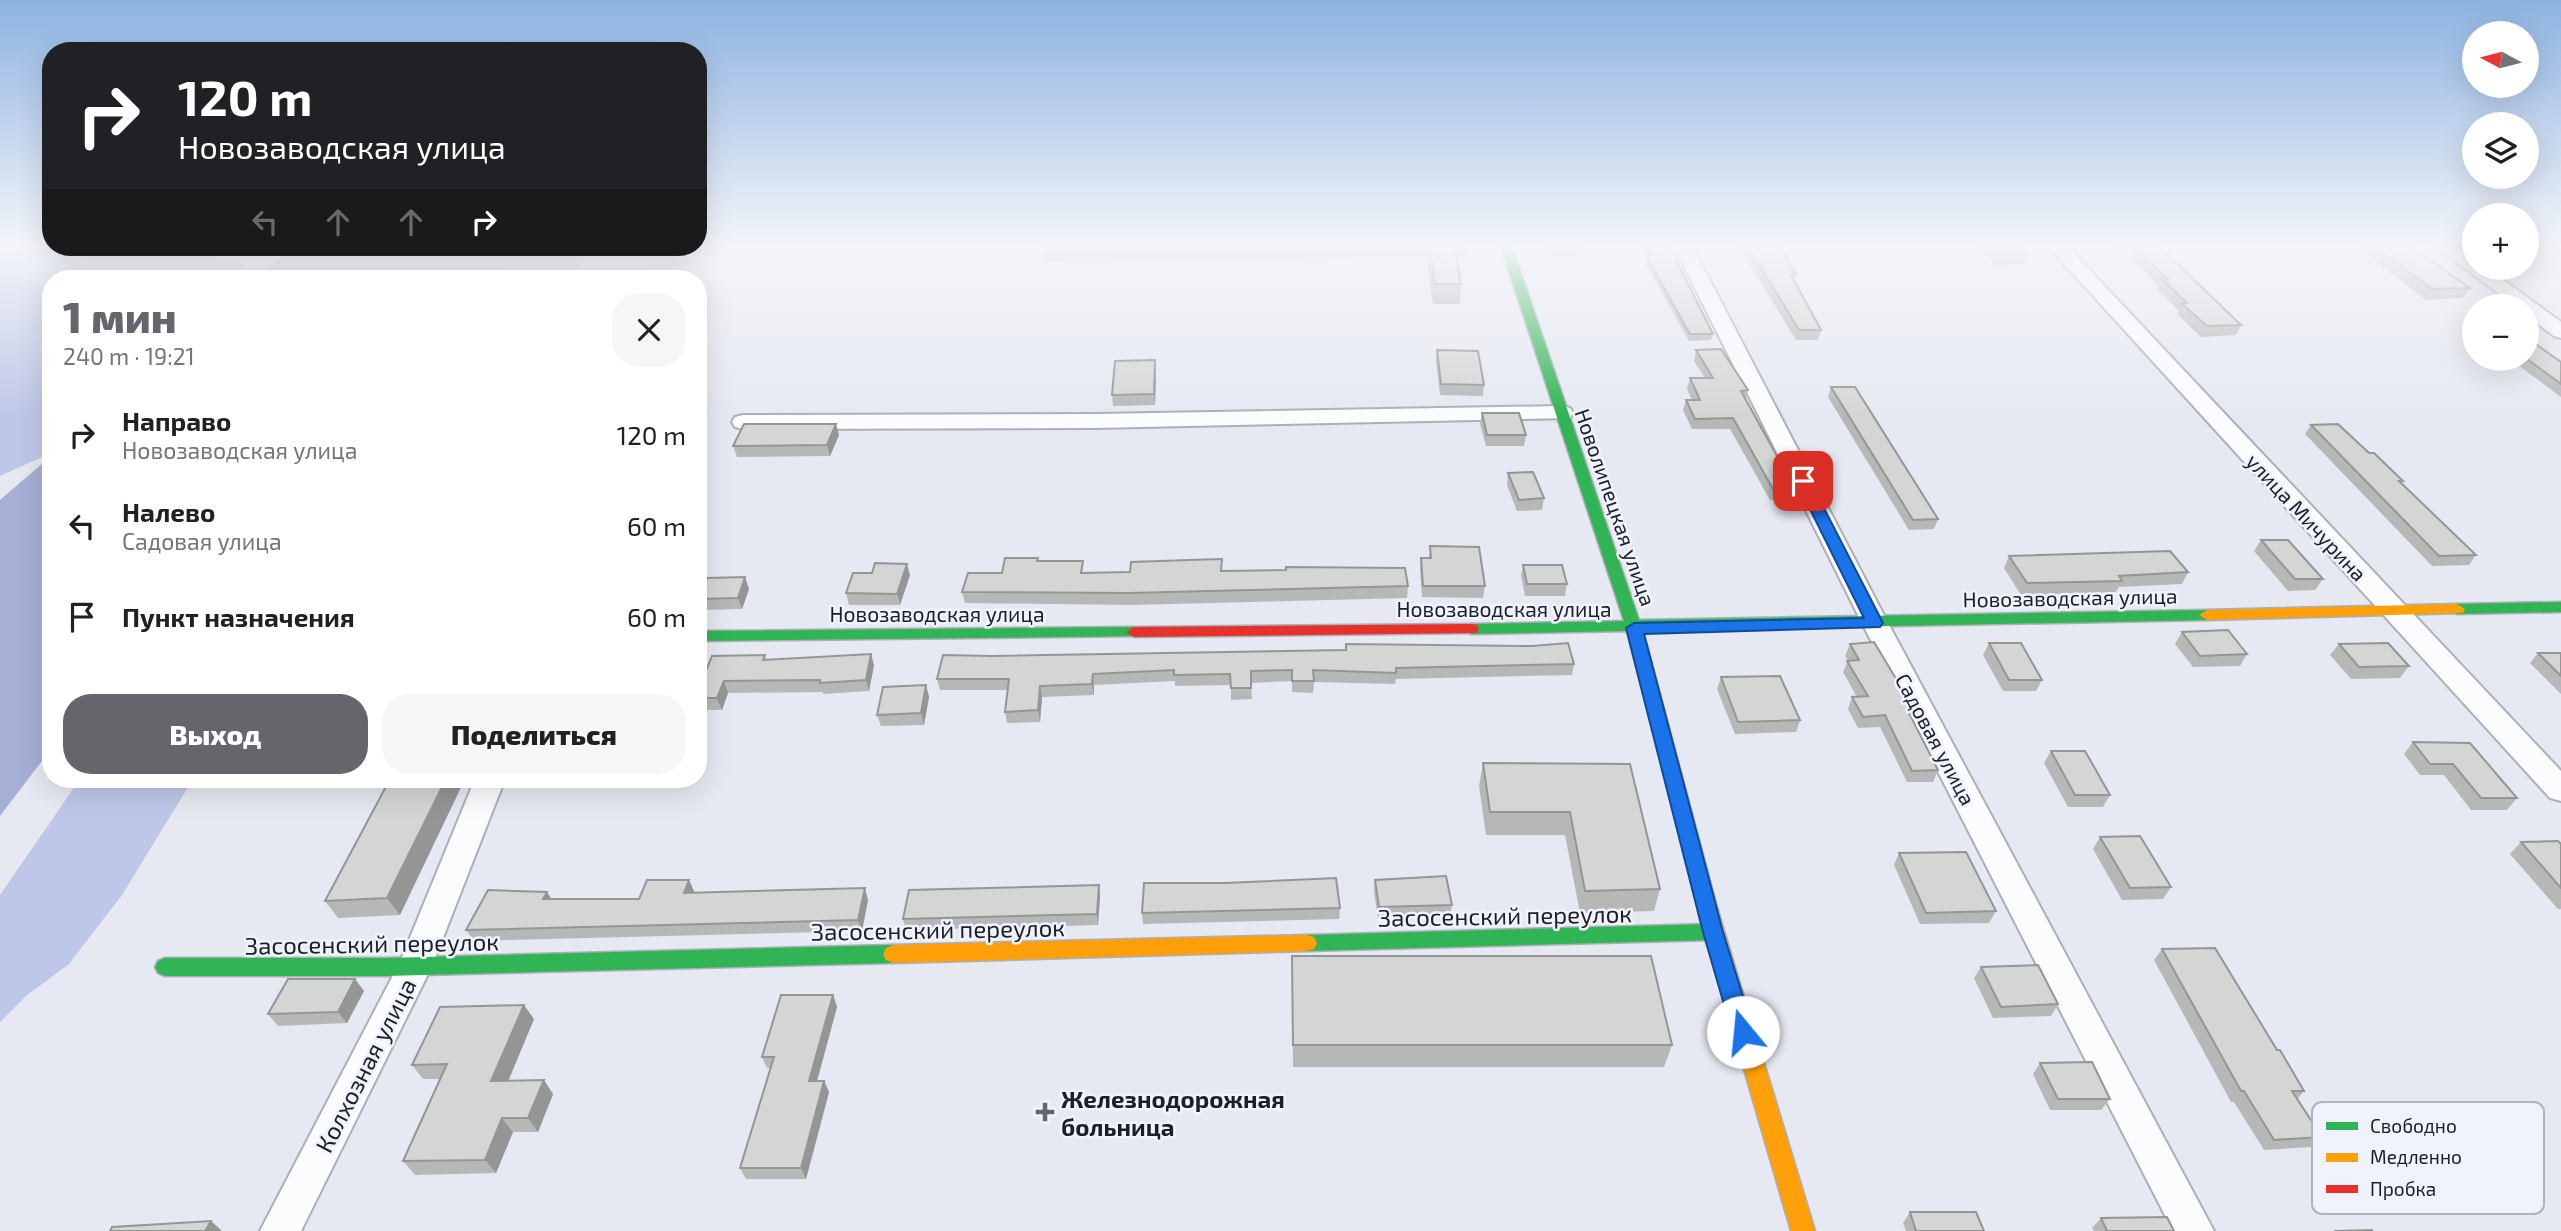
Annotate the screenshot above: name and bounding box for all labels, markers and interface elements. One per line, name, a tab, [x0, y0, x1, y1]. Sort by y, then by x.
north arrow	[2462, 21, 2539, 98]
map controls	[2462, 21, 2539, 371]
text: 120 m	[178, 67, 312, 126]
icon: right	[63, 70, 154, 161]
button: layers	[2462, 112, 2539, 189]
text: Новозаводская улица	[178, 127, 506, 165]
icon: left	[246, 203, 284, 241]
icon: ahead	[319, 203, 357, 241]
icon: ahead	[392, 203, 430, 241]
icon: right	[465, 203, 503, 241]
button: +	[2462, 203, 2539, 280]
text: 1 мин	[63, 291, 177, 341]
button: close	[612, 293, 686, 367]
button: −	[2462, 294, 2539, 371]
text: 240 m · 19:21	[63, 342, 195, 370]
text: Направо	[122, 405, 231, 436]
street label: Новолипецкая улица	[1570, 405, 1662, 609]
icon: right	[63, 416, 101, 454]
text: 120 m	[617, 419, 686, 450]
text: Новозаводская улица	[122, 436, 357, 464]
street label: улица Мичурина	[2241, 448, 2372, 586]
pin	[1773, 451, 1833, 511]
icon: arrive	[1784, 462, 1822, 500]
text: Налево	[122, 496, 215, 527]
icon: left	[63, 507, 101, 545]
text: 60 m	[627, 510, 686, 541]
text: Садовая улица	[122, 527, 282, 555]
street label: Новозаводская улица	[1962, 583, 2178, 612]
street label: Новозаводская улица	[1397, 596, 1612, 622]
icon: arrive	[63, 598, 101, 636]
text: Пункт назначения	[122, 601, 355, 632]
text: 60 m	[627, 601, 686, 632]
street label: Новозаводская улица	[830, 601, 1045, 627]
street label: Садовая улица	[1890, 669, 1981, 810]
button: Выход	[63, 694, 368, 774]
button: Поделиться	[382, 694, 686, 774]
street label: Засосенский переулок	[1378, 898, 1632, 933]
street label: Засосенский переулок	[811, 912, 1065, 947]
street label: Засосенский переулок	[245, 926, 499, 961]
street label: Колхозная улица	[309, 973, 422, 1157]
position arrow	[1706, 995, 1780, 1069]
place label: Железнодорожная больница	[1061, 1084, 1285, 1141]
marker: Железнодорожная больница	[1035, 1102, 1055, 1122]
legend	[2312, 1102, 2544, 1214]
text: Свободно	[2370, 1114, 2457, 1137]
text: Медленно	[2370, 1145, 2462, 1168]
text: Пробка	[2370, 1177, 2436, 1200]

